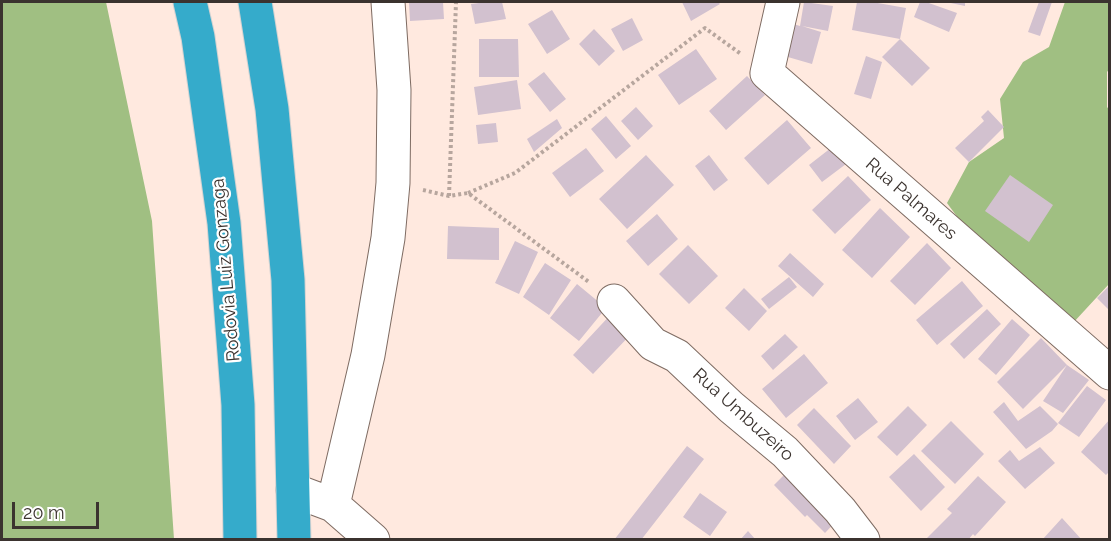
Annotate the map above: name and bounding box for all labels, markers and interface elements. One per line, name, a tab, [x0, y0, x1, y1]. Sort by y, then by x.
street label: Rua Palmares	[861, 153, 961, 245]
street label: Rodovia Luiz Gonzaga	[207, 177, 245, 363]
street label: Rua Umbuzeiro	[688, 364, 798, 466]
scale bar	[15, 490, 102, 528]
text: 20 m	[23, 502, 65, 523]

